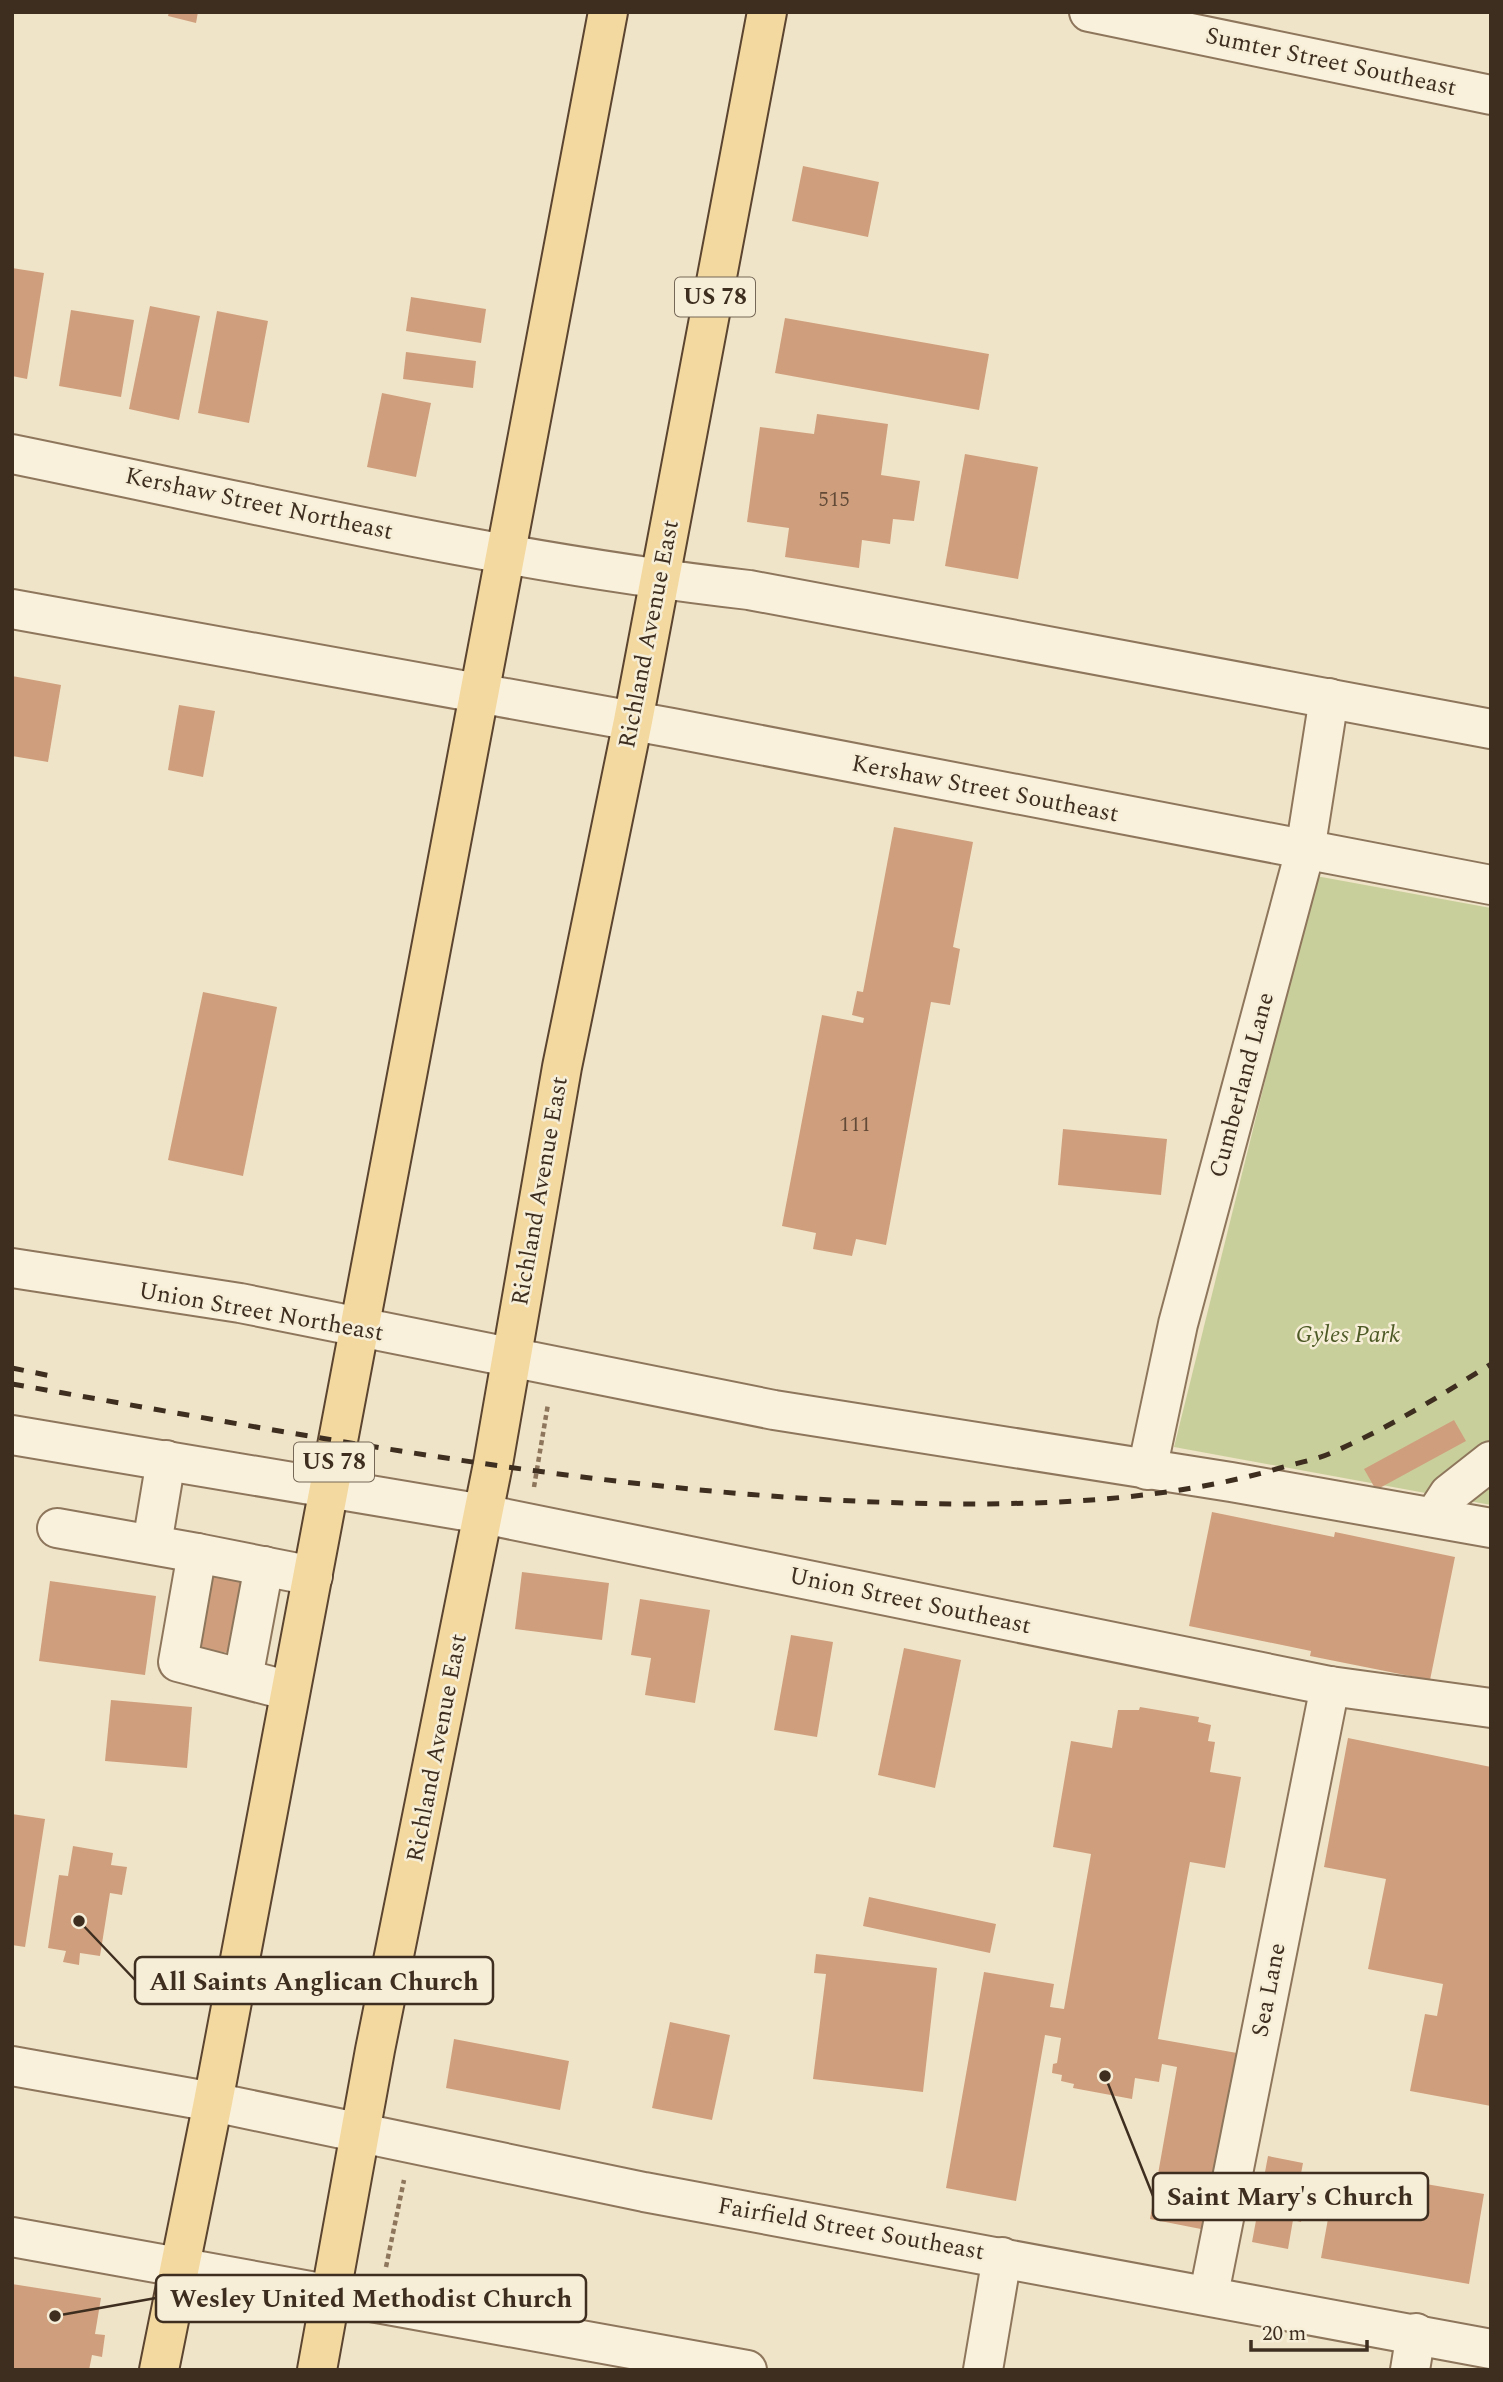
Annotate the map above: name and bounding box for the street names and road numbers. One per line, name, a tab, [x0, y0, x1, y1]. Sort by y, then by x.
street label: Sumter Street Southeast	[1202, 18, 1460, 106]
road number: US 78	[675, 278, 755, 316]
street label: Kershaw Street Northeast	[122, 458, 396, 550]
street label: Richland Avenue East	[609, 517, 689, 751]
street label: Kershaw Street Southeast	[848, 745, 1122, 833]
street label: Cumberland Lane	[1200, 988, 1284, 1182]
street label: Richland Avenue East	[502, 1074, 578, 1308]
street label: Union Street Northeast	[136, 1273, 386, 1351]
road number: US 78	[294, 1442, 374, 1482]
street label: Union Street Southeast	[786, 1558, 1034, 1644]
street label: Richland Avenue East	[397, 1631, 477, 1865]
street label: Sea Lane	[1242, 1940, 1296, 2040]
street label: Fairfield Street Southeast	[715, 2188, 987, 2270]

